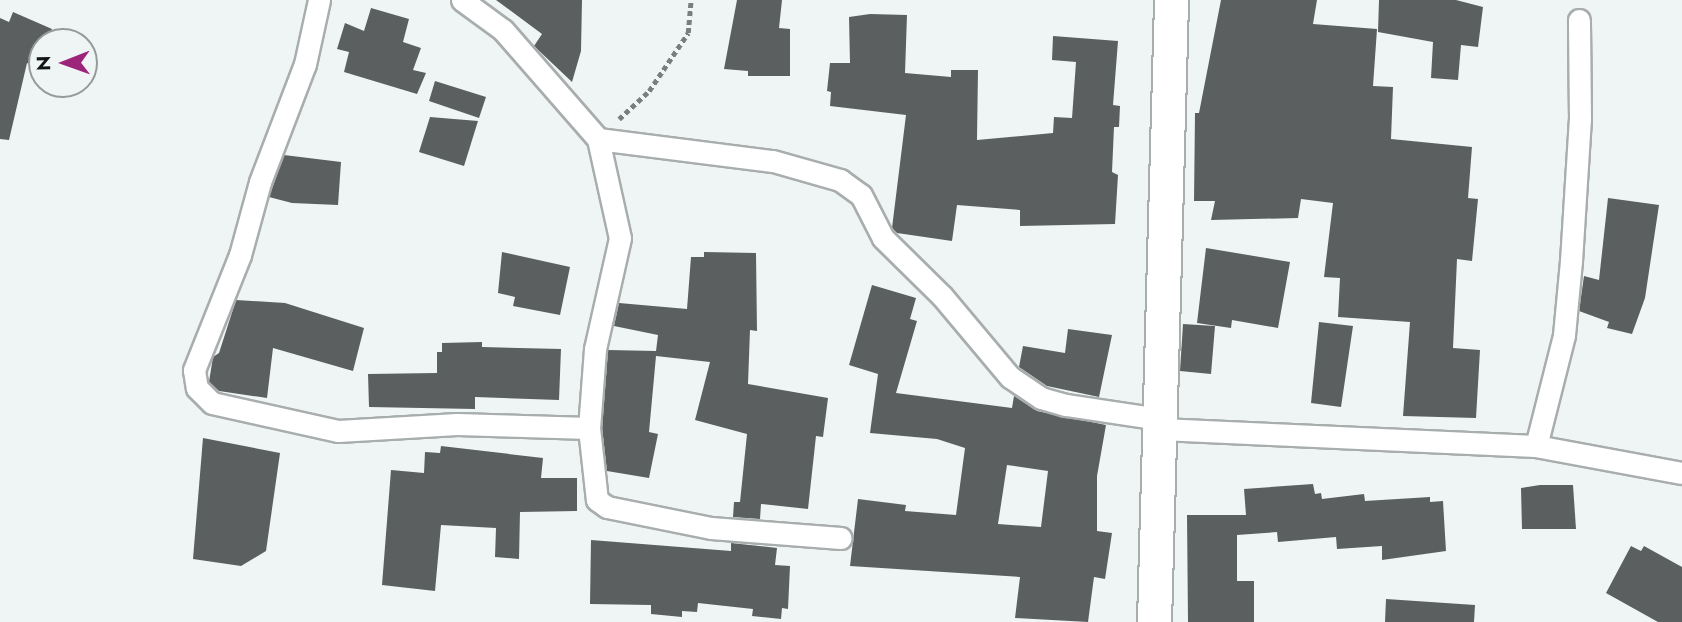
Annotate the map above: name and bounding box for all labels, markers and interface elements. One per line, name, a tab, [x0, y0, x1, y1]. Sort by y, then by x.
north arrow	[28, 28, 98, 98]
text: N	[30, 56, 57, 71]

